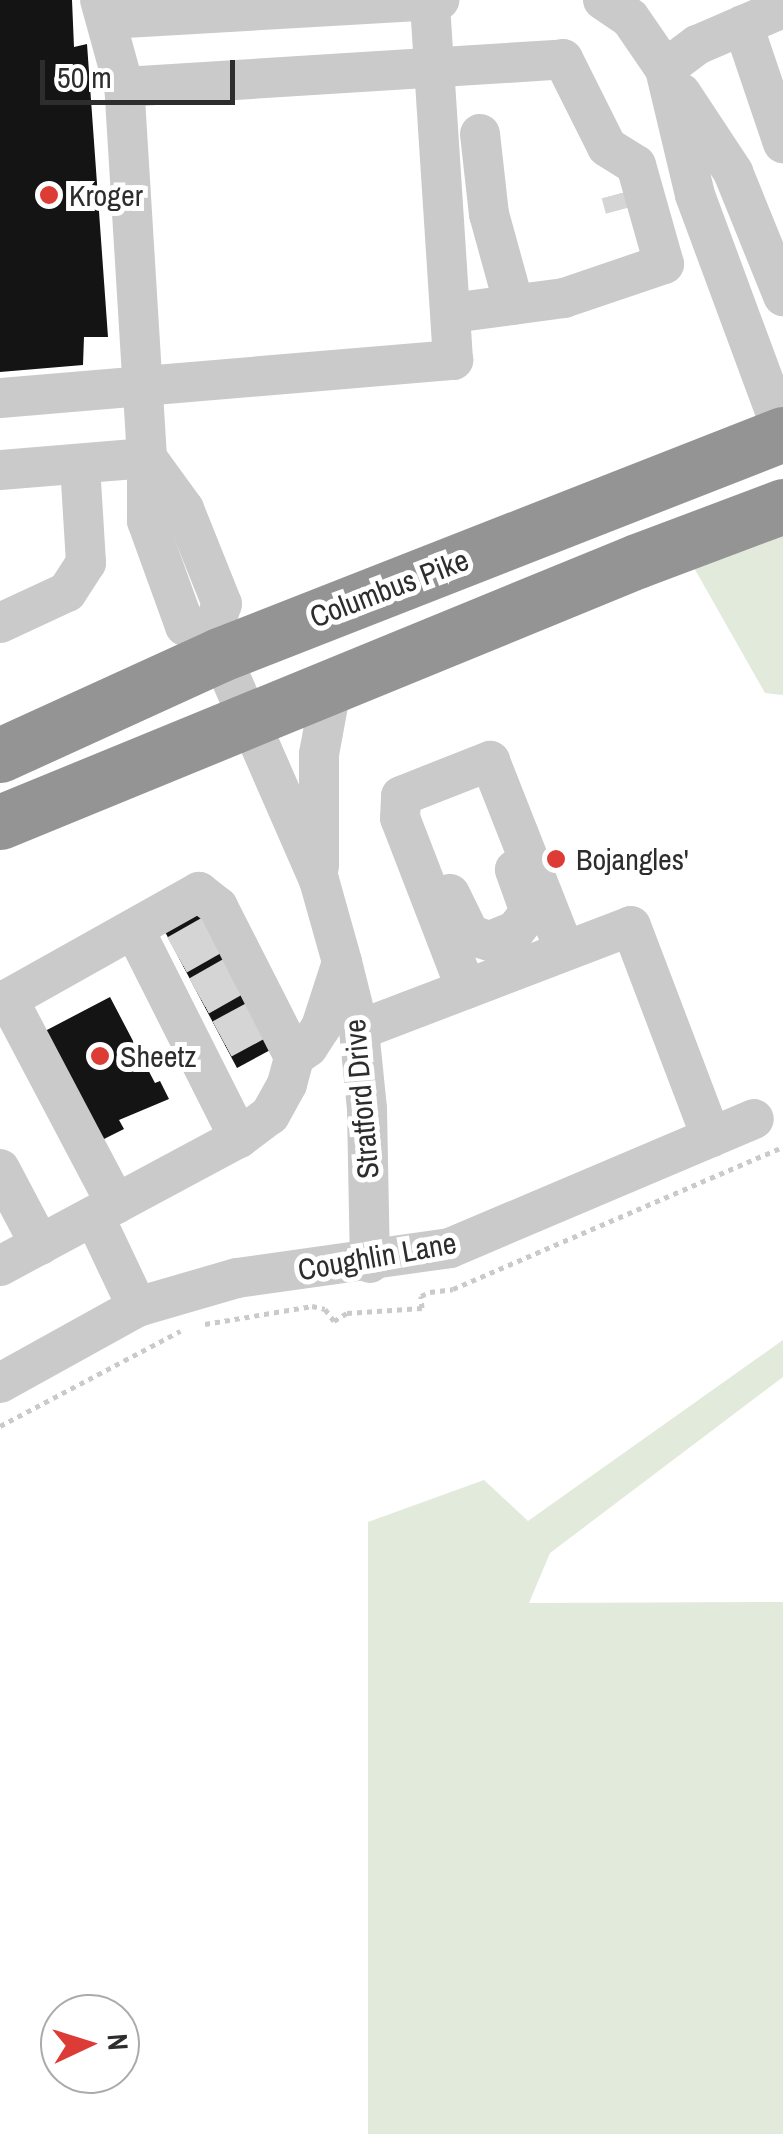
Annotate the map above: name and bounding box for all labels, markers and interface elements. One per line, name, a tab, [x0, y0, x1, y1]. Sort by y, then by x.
scale bar	[45, 40, 240, 102]
text: 50 m	[57, 57, 112, 97]
place label: Kroger	[69, 177, 143, 213]
marker: Kroger	[38, 184, 60, 206]
street label: Columbus Pike	[305, 541, 473, 635]
place label: Bojangles'	[576, 841, 689, 877]
marker: Bojangles'	[545, 848, 567, 870]
street label: Stratford Drive	[336, 1018, 386, 1180]
place label: Sheetz	[120, 1038, 197, 1074]
marker: Sheetz	[89, 1045, 111, 1067]
street label: Coughlin Lane	[295, 1224, 459, 1288]
north arrow	[40, 1994, 140, 2094]
text: N	[98, 2032, 137, 2052]

